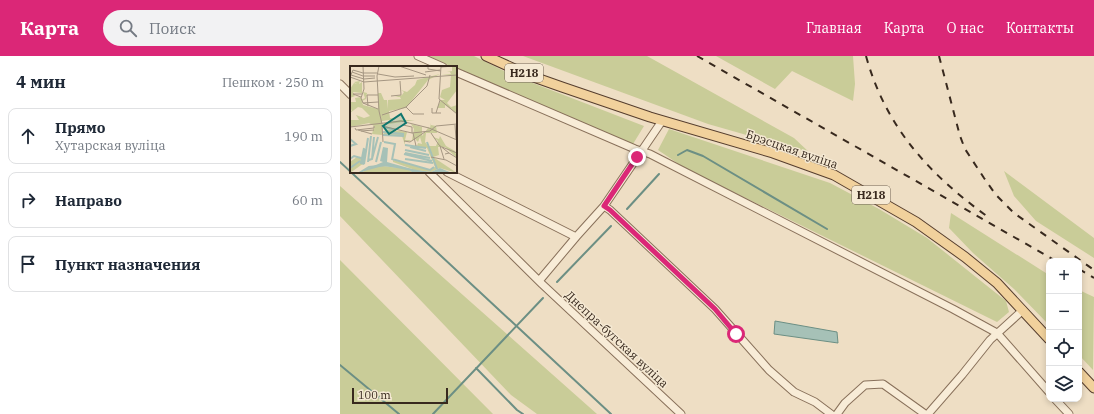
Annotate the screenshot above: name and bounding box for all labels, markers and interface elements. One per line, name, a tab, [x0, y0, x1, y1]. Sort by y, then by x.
search box	[103, 10, 383, 46]
text: Карта	[20, 16, 79, 40]
icon: search	[117, 17, 139, 39]
text: Поиск	[149, 19, 196, 38]
text: Главная	[806, 19, 862, 37]
text: Карта	[884, 19, 925, 37]
text: О нас	[947, 19, 984, 37]
text: Контакты	[1006, 19, 1074, 37]
road number: Н218	[505, 64, 543, 82]
inset map	[350, 66, 457, 173]
text: 4 мин	[16, 71, 66, 93]
text: Пешком · 250 m	[222, 74, 324, 91]
text: Прямо	[55, 118, 106, 137]
icon: ahead	[17, 125, 39, 147]
street label: Брэсцкая вуліца	[744, 126, 841, 172]
text: 190 m	[284, 128, 323, 145]
text: Хутарская вуліца	[55, 137, 166, 154]
route end	[628, 148, 646, 166]
road number: Н218	[852, 186, 890, 204]
icon: right	[17, 189, 39, 211]
text: Направо	[55, 191, 122, 210]
text: 60 m	[292, 192, 323, 209]
icon: arrive	[17, 253, 39, 275]
text: Пункт назначения	[55, 255, 201, 274]
map controls	[1046, 258, 1082, 402]
button: +	[1046, 258, 1082, 294]
street label: Днепра-бугская вуліца	[562, 287, 672, 391]
button: −	[1046, 294, 1082, 330]
route start	[727, 325, 745, 343]
button: locate	[1046, 330, 1082, 366]
button: layers	[1046, 366, 1082, 402]
scale bar	[352, 386, 448, 405]
text: 100 m	[358, 388, 391, 402]

